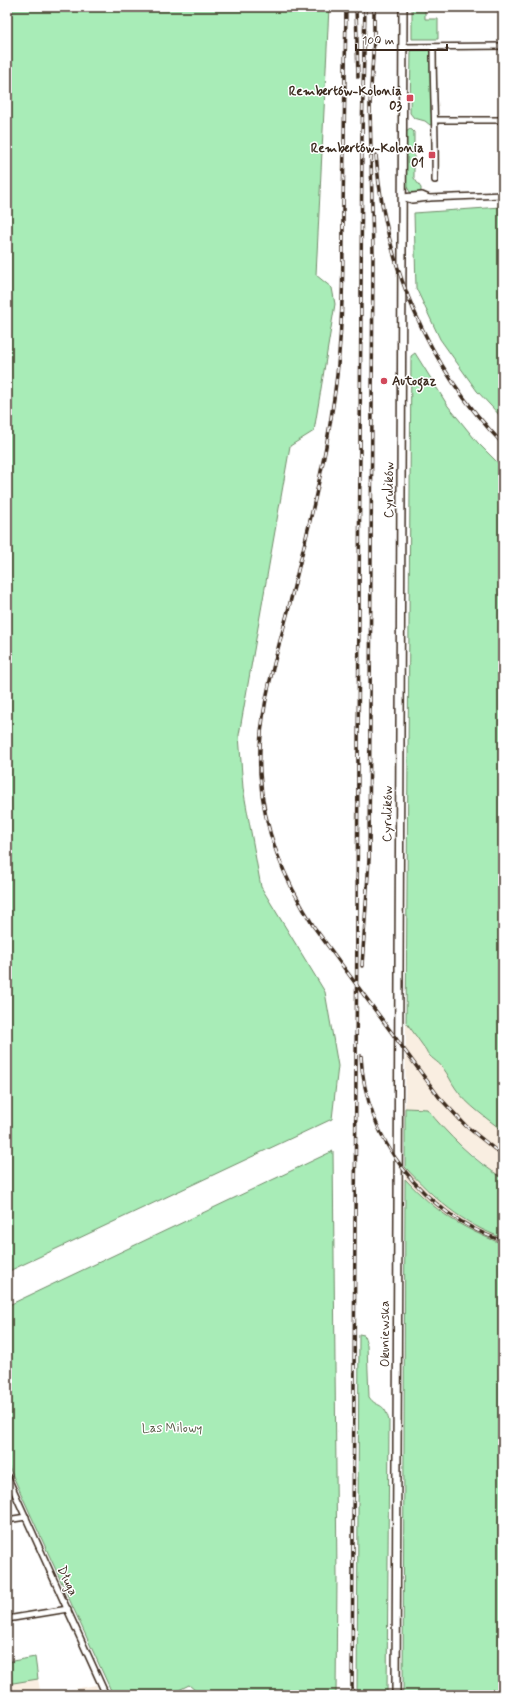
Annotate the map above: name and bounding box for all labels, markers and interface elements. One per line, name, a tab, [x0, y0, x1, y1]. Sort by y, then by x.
scale bar	[356, 26, 447, 52]
text: 100 m	[362, 33, 394, 49]
place label: Rembertów-Kolonia 03	[289, 83, 402, 115]
marker: Rembertów-Kolonia 03	[405, 93, 415, 103]
place label: Rembertów-Kolonia 01	[311, 140, 424, 172]
marker: Rembertów-Kolonia 01	[427, 150, 437, 160]
place label: Autogaz	[392, 373, 437, 393]
marker: Autogaz	[379, 376, 389, 386]
street label: Cyrulików	[381, 462, 398, 518]
street label: Cyrulików	[379, 786, 397, 842]
street label: Okuniewska	[377, 1301, 394, 1367]
park label: Las Milowy	[142, 1420, 202, 1437]
street label: Długa	[53, 1563, 81, 1599]

